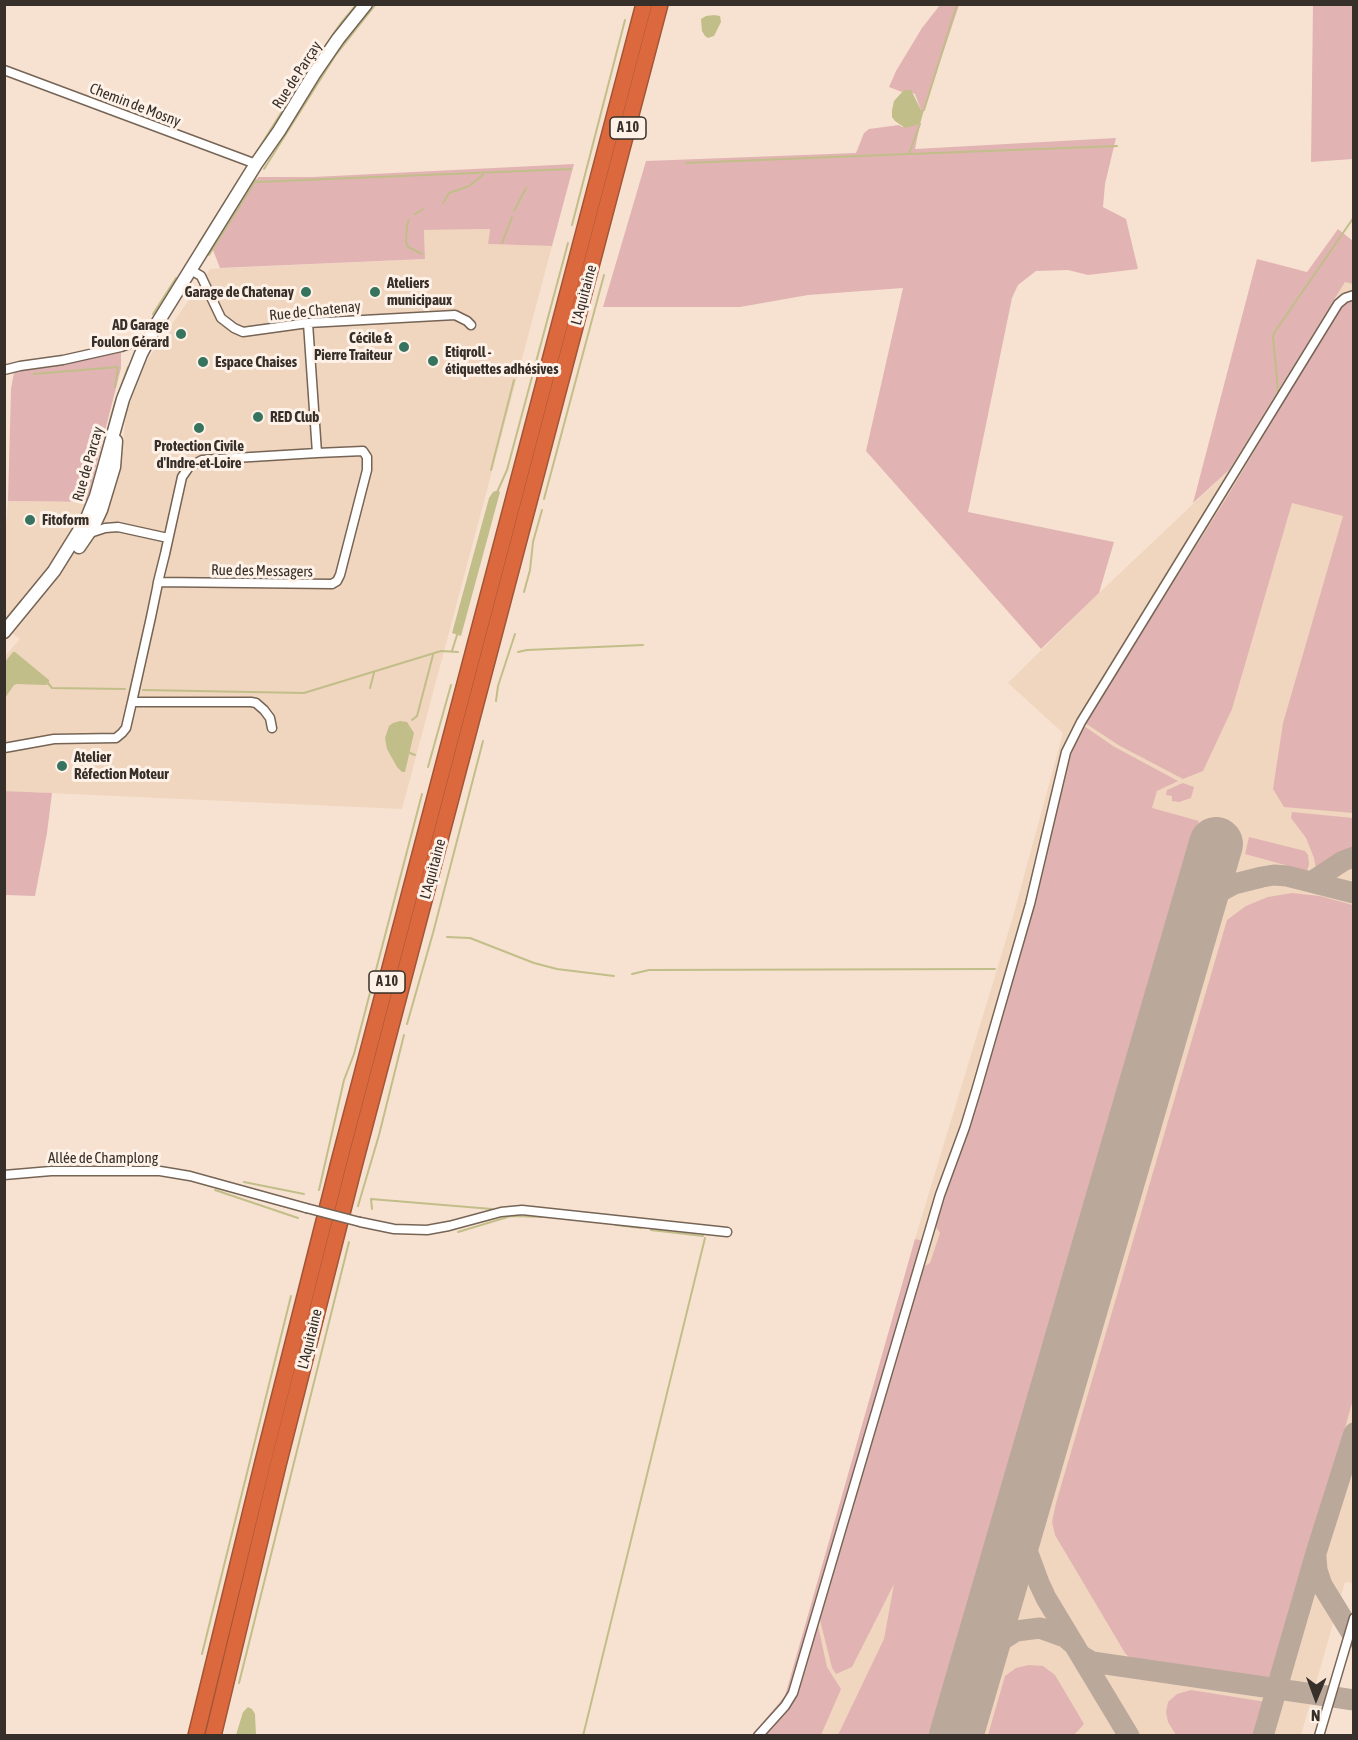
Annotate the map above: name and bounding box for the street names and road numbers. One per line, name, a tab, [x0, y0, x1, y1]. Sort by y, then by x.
street label: Rue de Parçay	[269, 38, 325, 112]
street label: Chemin de Mosny	[87, 79, 183, 131]
road number: A 10	[610, 117, 646, 139]
street label: L'Aquitaine	[567, 263, 601, 327]
street label: Rue de Chatenay	[268, 297, 362, 325]
street label: Rue de Parcay	[69, 425, 107, 503]
street label: Rue des Messagers	[211, 561, 313, 581]
street label: L'Aquitaine	[416, 837, 450, 901]
road number: A 10	[369, 971, 405, 993]
street label: Allée de Champlong	[48, 1149, 158, 1167]
street label: L'Aquitaine	[294, 1307, 326, 1371]

